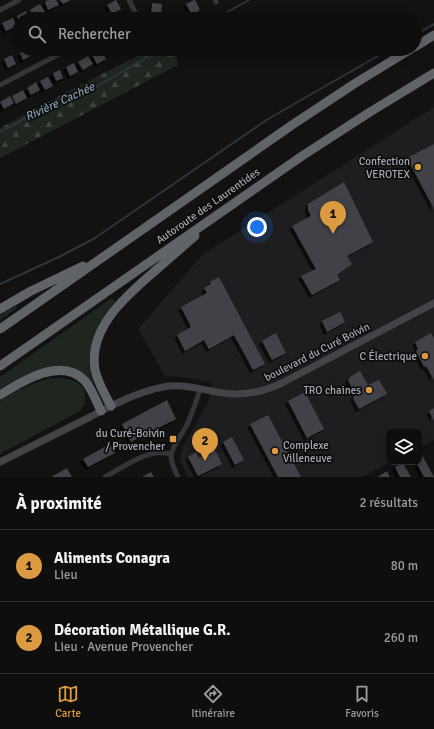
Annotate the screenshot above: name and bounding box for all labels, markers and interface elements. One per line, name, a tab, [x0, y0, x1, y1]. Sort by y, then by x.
search box	[12, 12, 422, 56]
icon: search	[26, 23, 48, 45]
text: Rechercher	[58, 25, 131, 43]
water label: Rivière Cachée	[23, 79, 98, 125]
place label: Confection VEROTEX	[359, 155, 411, 181]
marker: Confection VEROTEX	[413, 162, 423, 172]
street label: Autoroute des Laurentides	[154, 165, 262, 247]
pin: 1	[320, 201, 346, 234]
your location	[247, 217, 267, 237]
street label: boulevard du Curé Boivin	[262, 320, 372, 384]
place label: C Électrique	[360, 349, 417, 363]
marker: C Électrique	[420, 351, 430, 361]
place label: TRO chaines	[303, 384, 361, 397]
marker: TRO chaines	[364, 385, 374, 395]
place label: du Curé-Boivin / Provencher	[96, 427, 165, 453]
pin: 2	[192, 428, 218, 461]
map controls	[386, 429, 422, 465]
button: layers	[386, 429, 422, 465]
marker: du Curé-Boivin / Provencher	[168, 434, 178, 444]
place label: Complexe Villeneuve	[283, 439, 332, 465]
marker: Complexe Villeneuve	[270, 446, 280, 456]
text: À proximité	[16, 493, 102, 514]
text: 2 résultats	[359, 495, 418, 511]
text: Aliments Conagra	[54, 549, 170, 567]
text: 1	[25, 558, 33, 574]
text: 80 m	[391, 558, 418, 574]
text: Lieu	[54, 567, 78, 583]
text: Décoration Métallique G.R.	[54, 621, 231, 639]
text: 2	[25, 630, 33, 646]
text: 260 m	[384, 630, 418, 646]
text: Lieu · Avenue Provencher	[54, 639, 193, 655]
tab: Carte	[55, 683, 81, 720]
tab: Itinéraire	[191, 683, 235, 720]
tab: Favoris	[345, 683, 379, 720]

